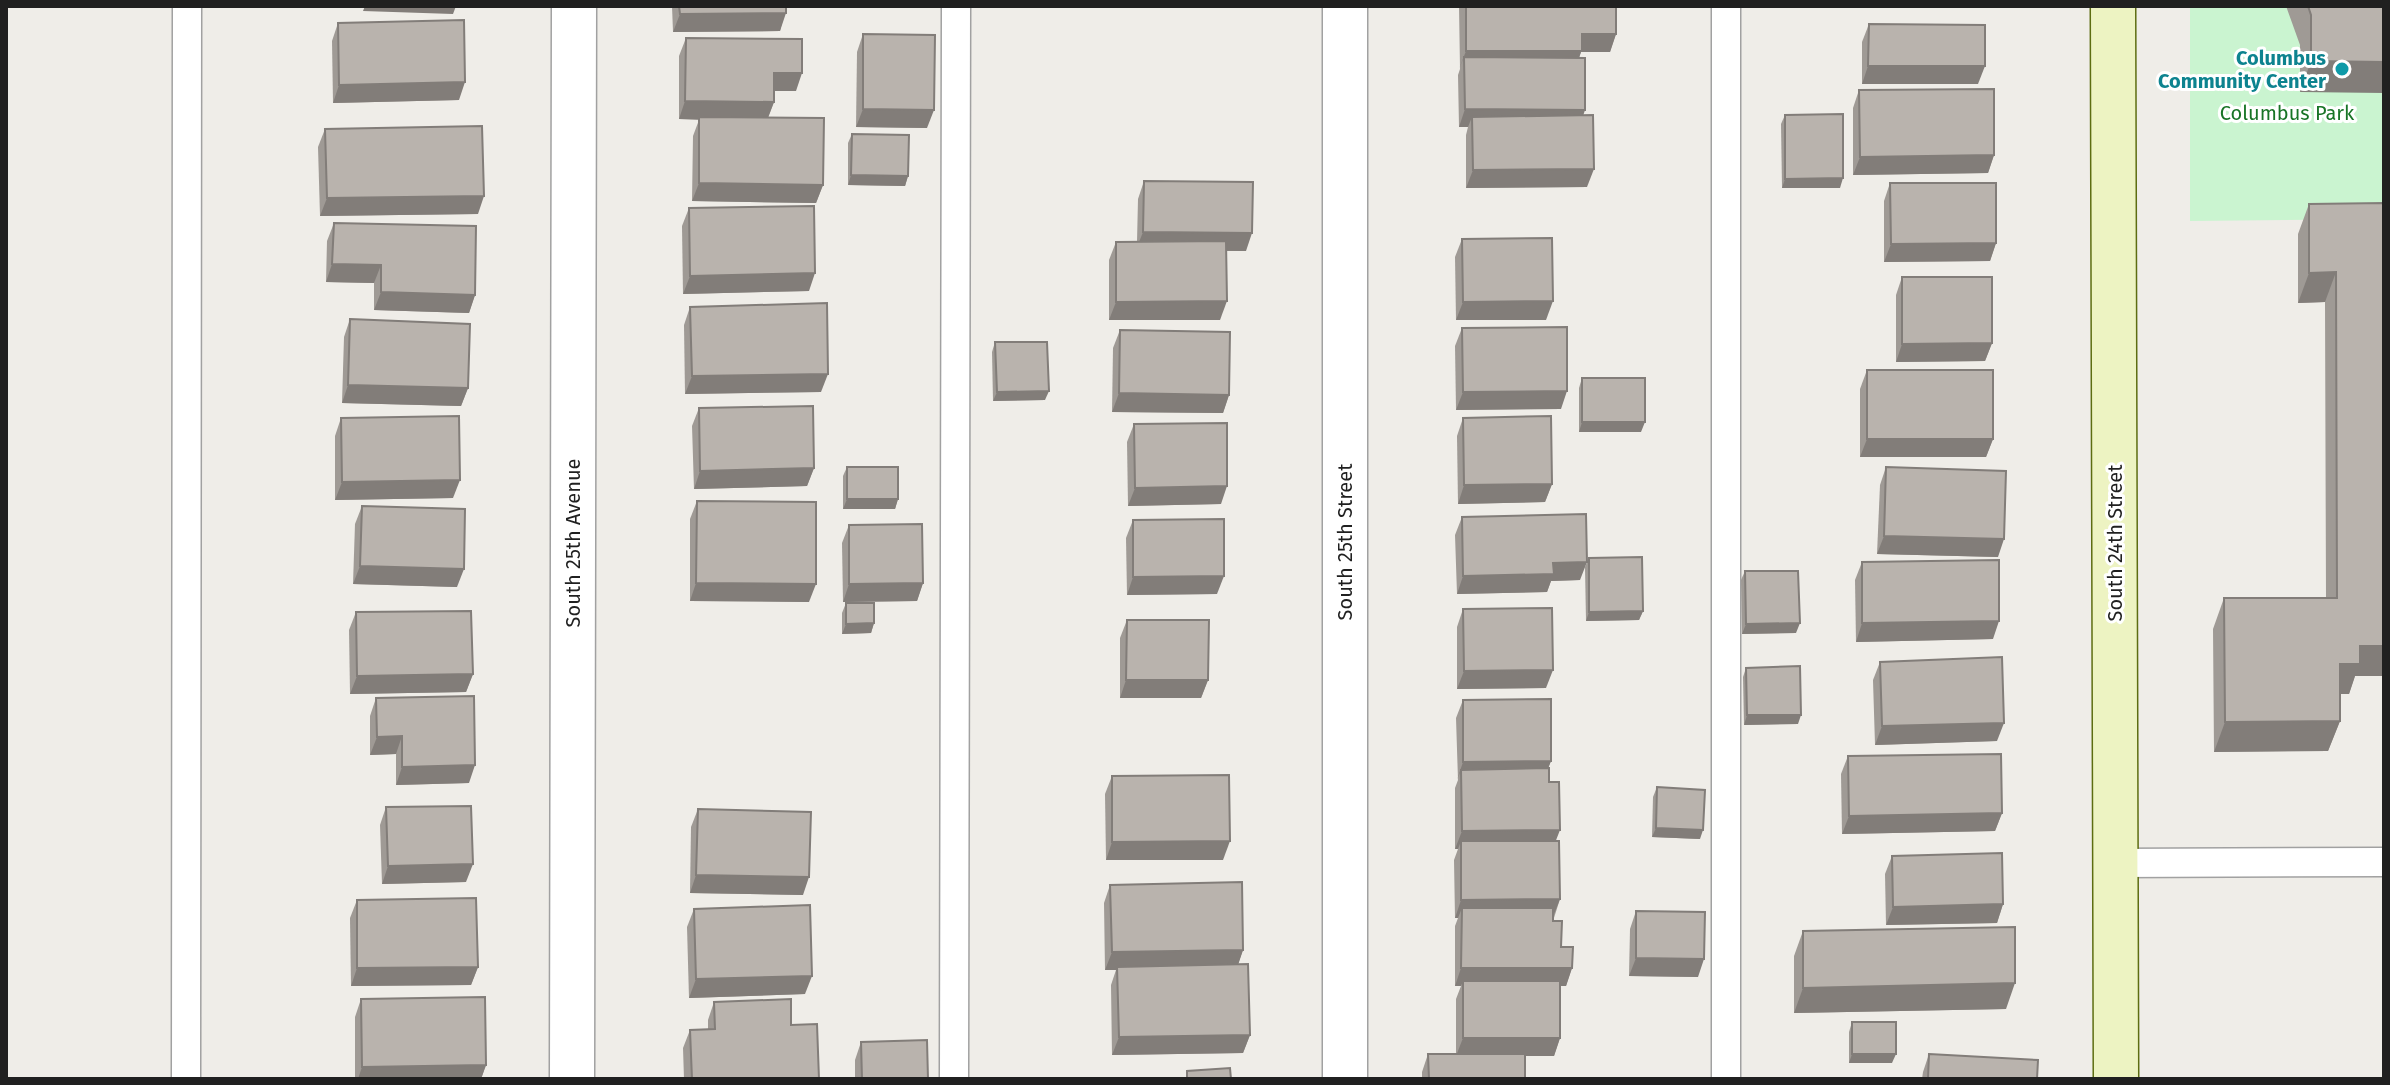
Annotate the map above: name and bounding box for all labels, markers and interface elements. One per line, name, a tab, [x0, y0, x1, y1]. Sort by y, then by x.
place label: Columbus Community Center	[2158, 46, 2327, 93]
marker: Columbus Community Center	[2333, 60, 2351, 78]
park label: Columbus Park	[2220, 101, 2355, 125]
street label: South 25th Avenue	[561, 459, 585, 627]
street label: South 25th Street	[1333, 463, 1357, 620]
street label: South 24th Street	[2103, 464, 2127, 621]

